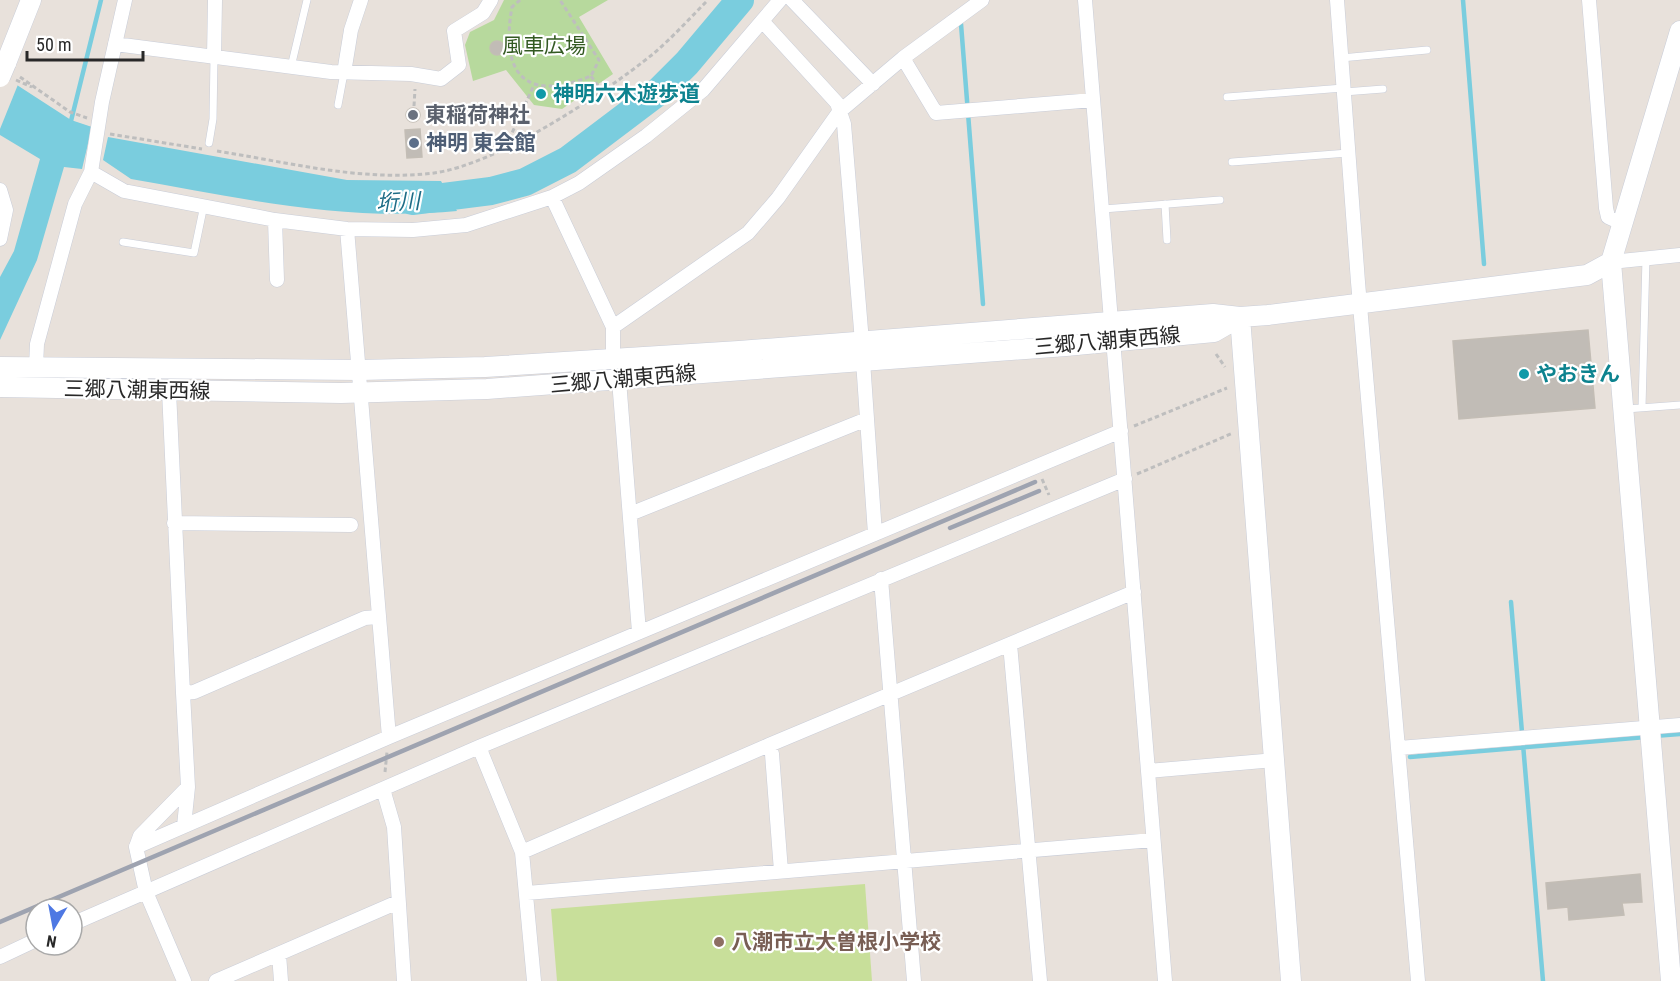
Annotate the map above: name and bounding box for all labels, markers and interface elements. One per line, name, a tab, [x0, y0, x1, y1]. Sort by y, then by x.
scale bar	[27, 24, 142, 62]
text: 50 m	[36, 34, 71, 55]
park label: 風車広場	[502, 34, 586, 58]
place label: 神明六木遊歩道	[553, 82, 700, 106]
marker: 神明六木遊歩道	[534, 87, 548, 101]
place label: 東稲荷神社	[425, 103, 530, 127]
marker: 東稲荷神社	[406, 108, 420, 122]
place label: 神明 東会館	[426, 131, 536, 155]
marker: 神明 東会館	[407, 136, 421, 150]
water label: 垳川	[375, 188, 423, 216]
street label: 三郷八潮東西線	[1033, 323, 1181, 359]
street label: 三郷八潮東西線	[549, 361, 697, 397]
place label: やおきん	[1536, 362, 1620, 386]
marker: やおきん	[1517, 367, 1531, 381]
street label: 三郷八潮東西線	[63, 377, 211, 403]
north arrow	[24, 897, 84, 957]
place label: 八潮市立大曽根小学校	[731, 930, 941, 954]
text: N	[45, 931, 58, 951]
marker: 八潮市立大曽根小学校	[712, 935, 726, 949]

